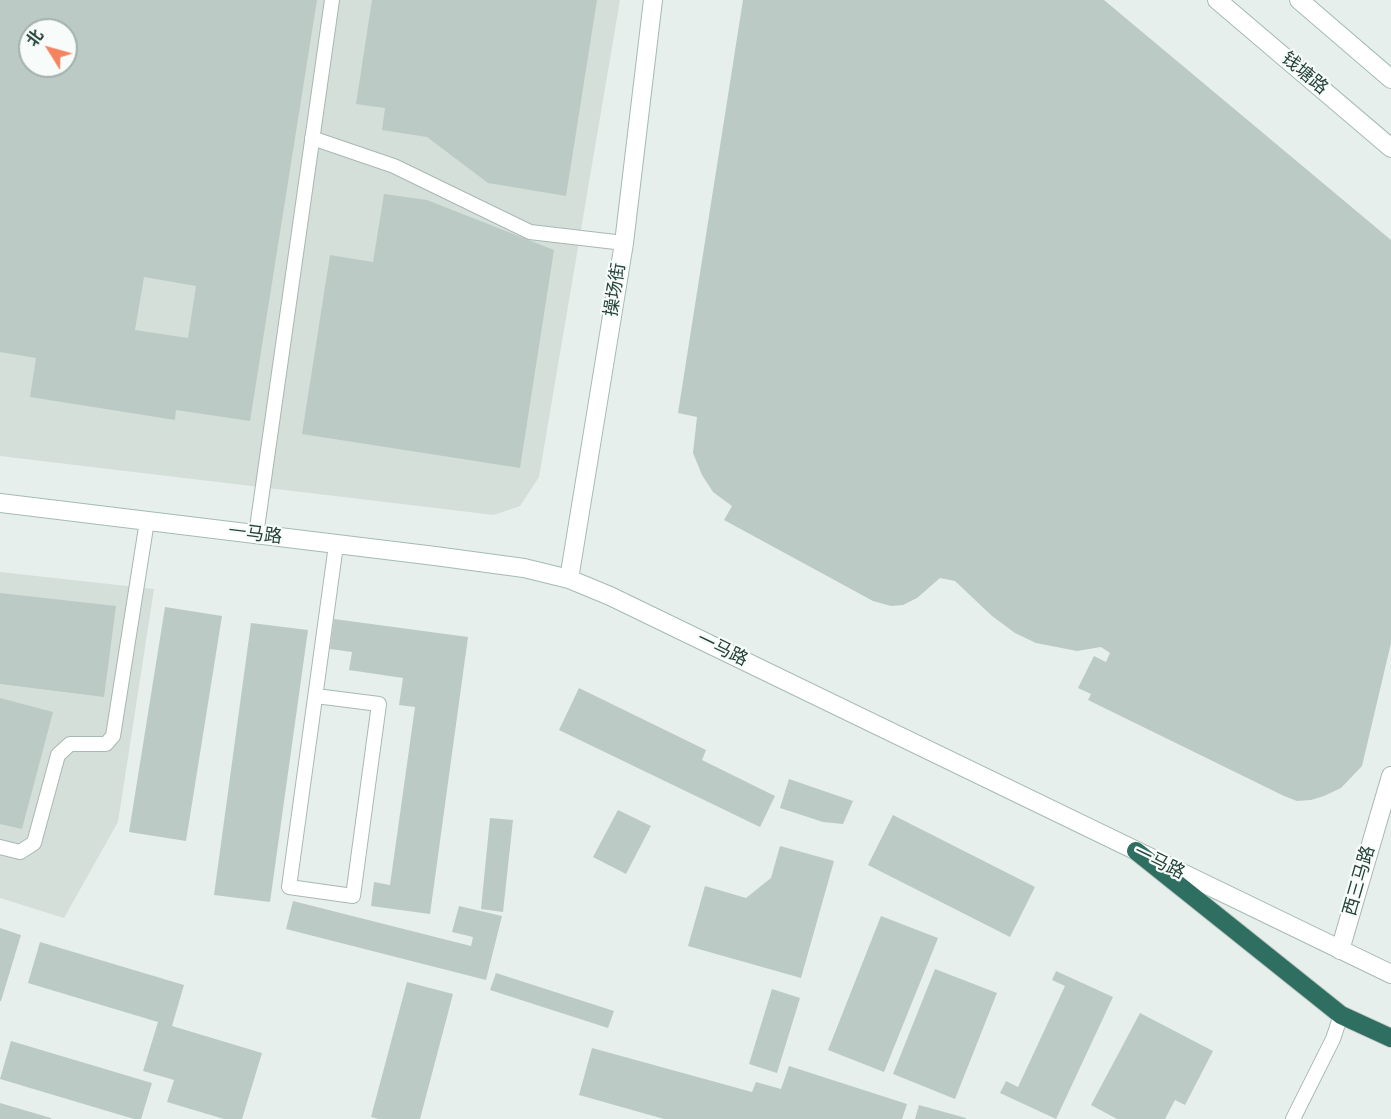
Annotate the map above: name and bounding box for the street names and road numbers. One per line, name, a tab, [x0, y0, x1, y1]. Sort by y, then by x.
street label: 钱塘路	[1276, 48, 1332, 100]
street label: 操场街	[601, 262, 631, 318]
street label: 一马路	[227, 521, 283, 549]
street label: 一马路	[693, 628, 751, 672]
street label: 一马路	[1130, 841, 1188, 885]
street label: 西三马路	[1340, 843, 1380, 919]

